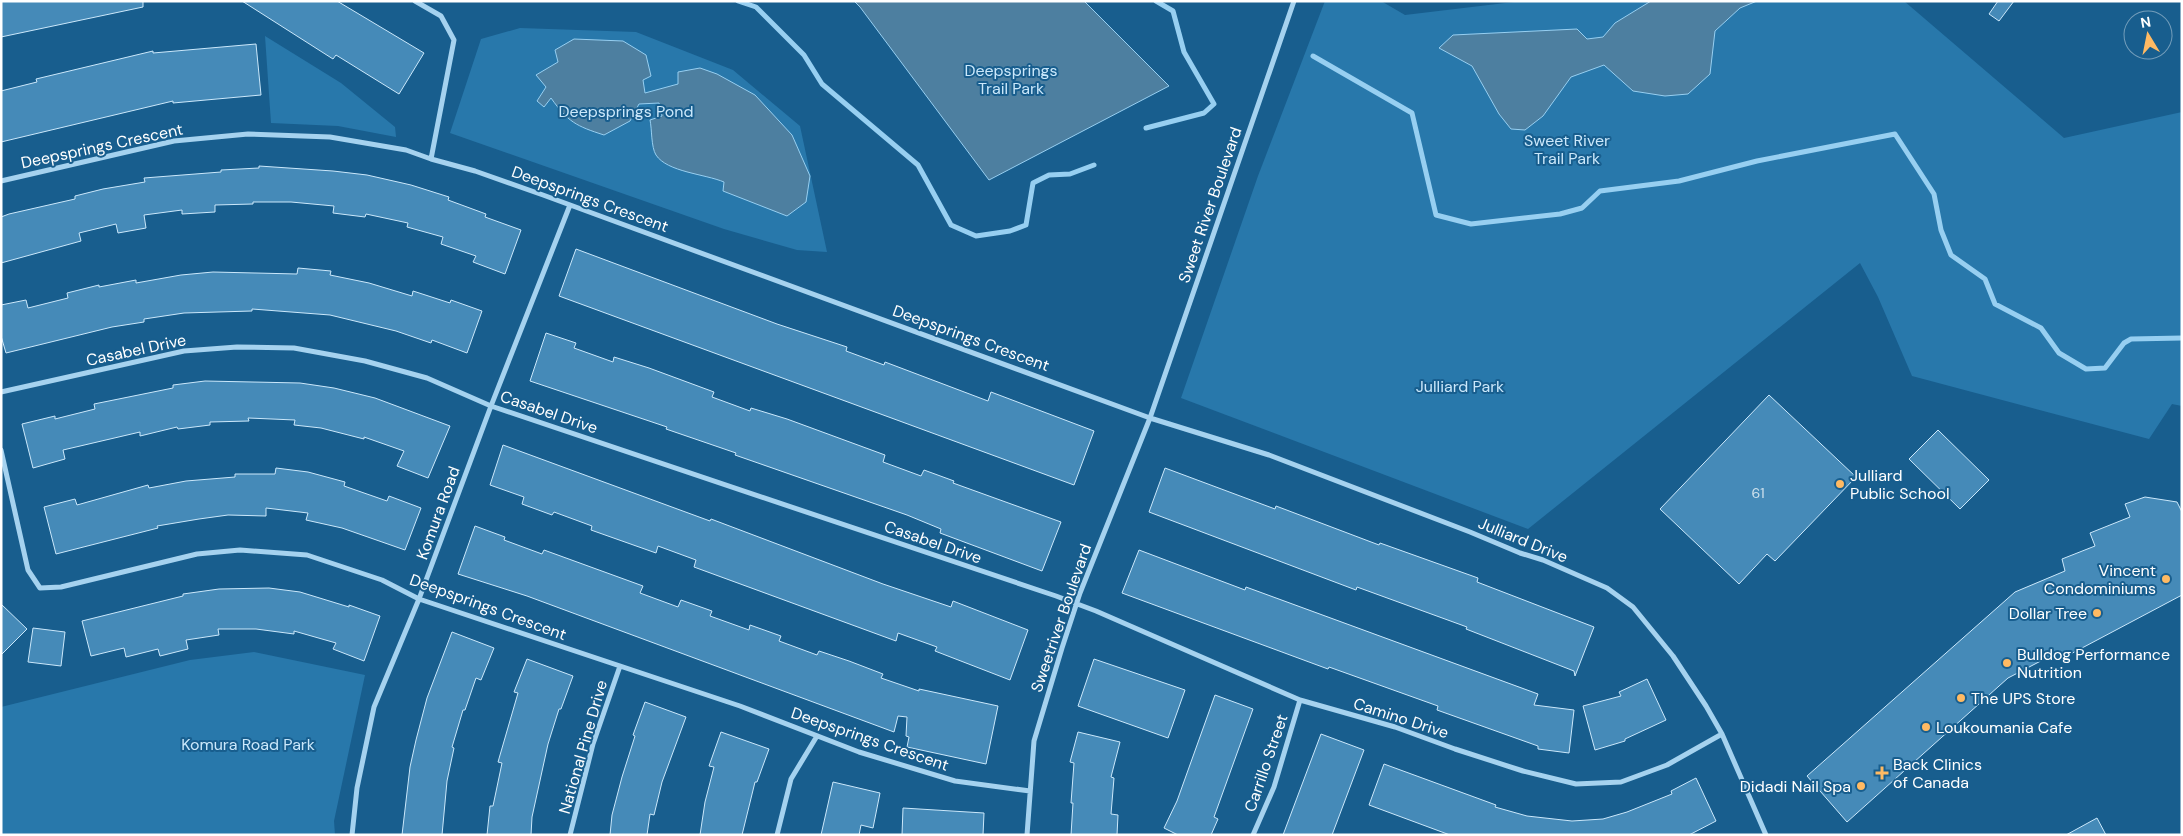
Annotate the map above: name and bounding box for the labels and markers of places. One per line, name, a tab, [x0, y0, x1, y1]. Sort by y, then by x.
place label: Julliard Public School	[1850, 465, 1949, 504]
marker: Julliard Public School	[1834, 478, 1846, 490]
place label: Vincent Condominiums	[2044, 560, 2156, 599]
marker: Vincent Condominiums	[2160, 573, 2172, 585]
place label: Dollar Tree	[2009, 603, 2087, 624]
marker: Dollar Tree	[2091, 607, 2103, 619]
place label: Bulldog Performance Nutrition	[2017, 644, 2170, 683]
marker: Bulldog Performance Nutrition	[2001, 657, 2013, 669]
place label: The UPS Store	[1971, 688, 2075, 709]
marker: The UPS Store	[1955, 692, 1967, 704]
place label: Loukoumania Cafe	[1936, 717, 2072, 738]
marker: Loukoumania Cafe	[1920, 721, 1932, 733]
place label: Back Clinics of Canada	[1893, 754, 1982, 793]
marker: Back Clinics of Canada	[1875, 766, 1889, 780]
place label: Didadi Nail Spa	[1740, 776, 1851, 797]
marker: Didadi Nail Spa	[1855, 780, 1867, 792]

